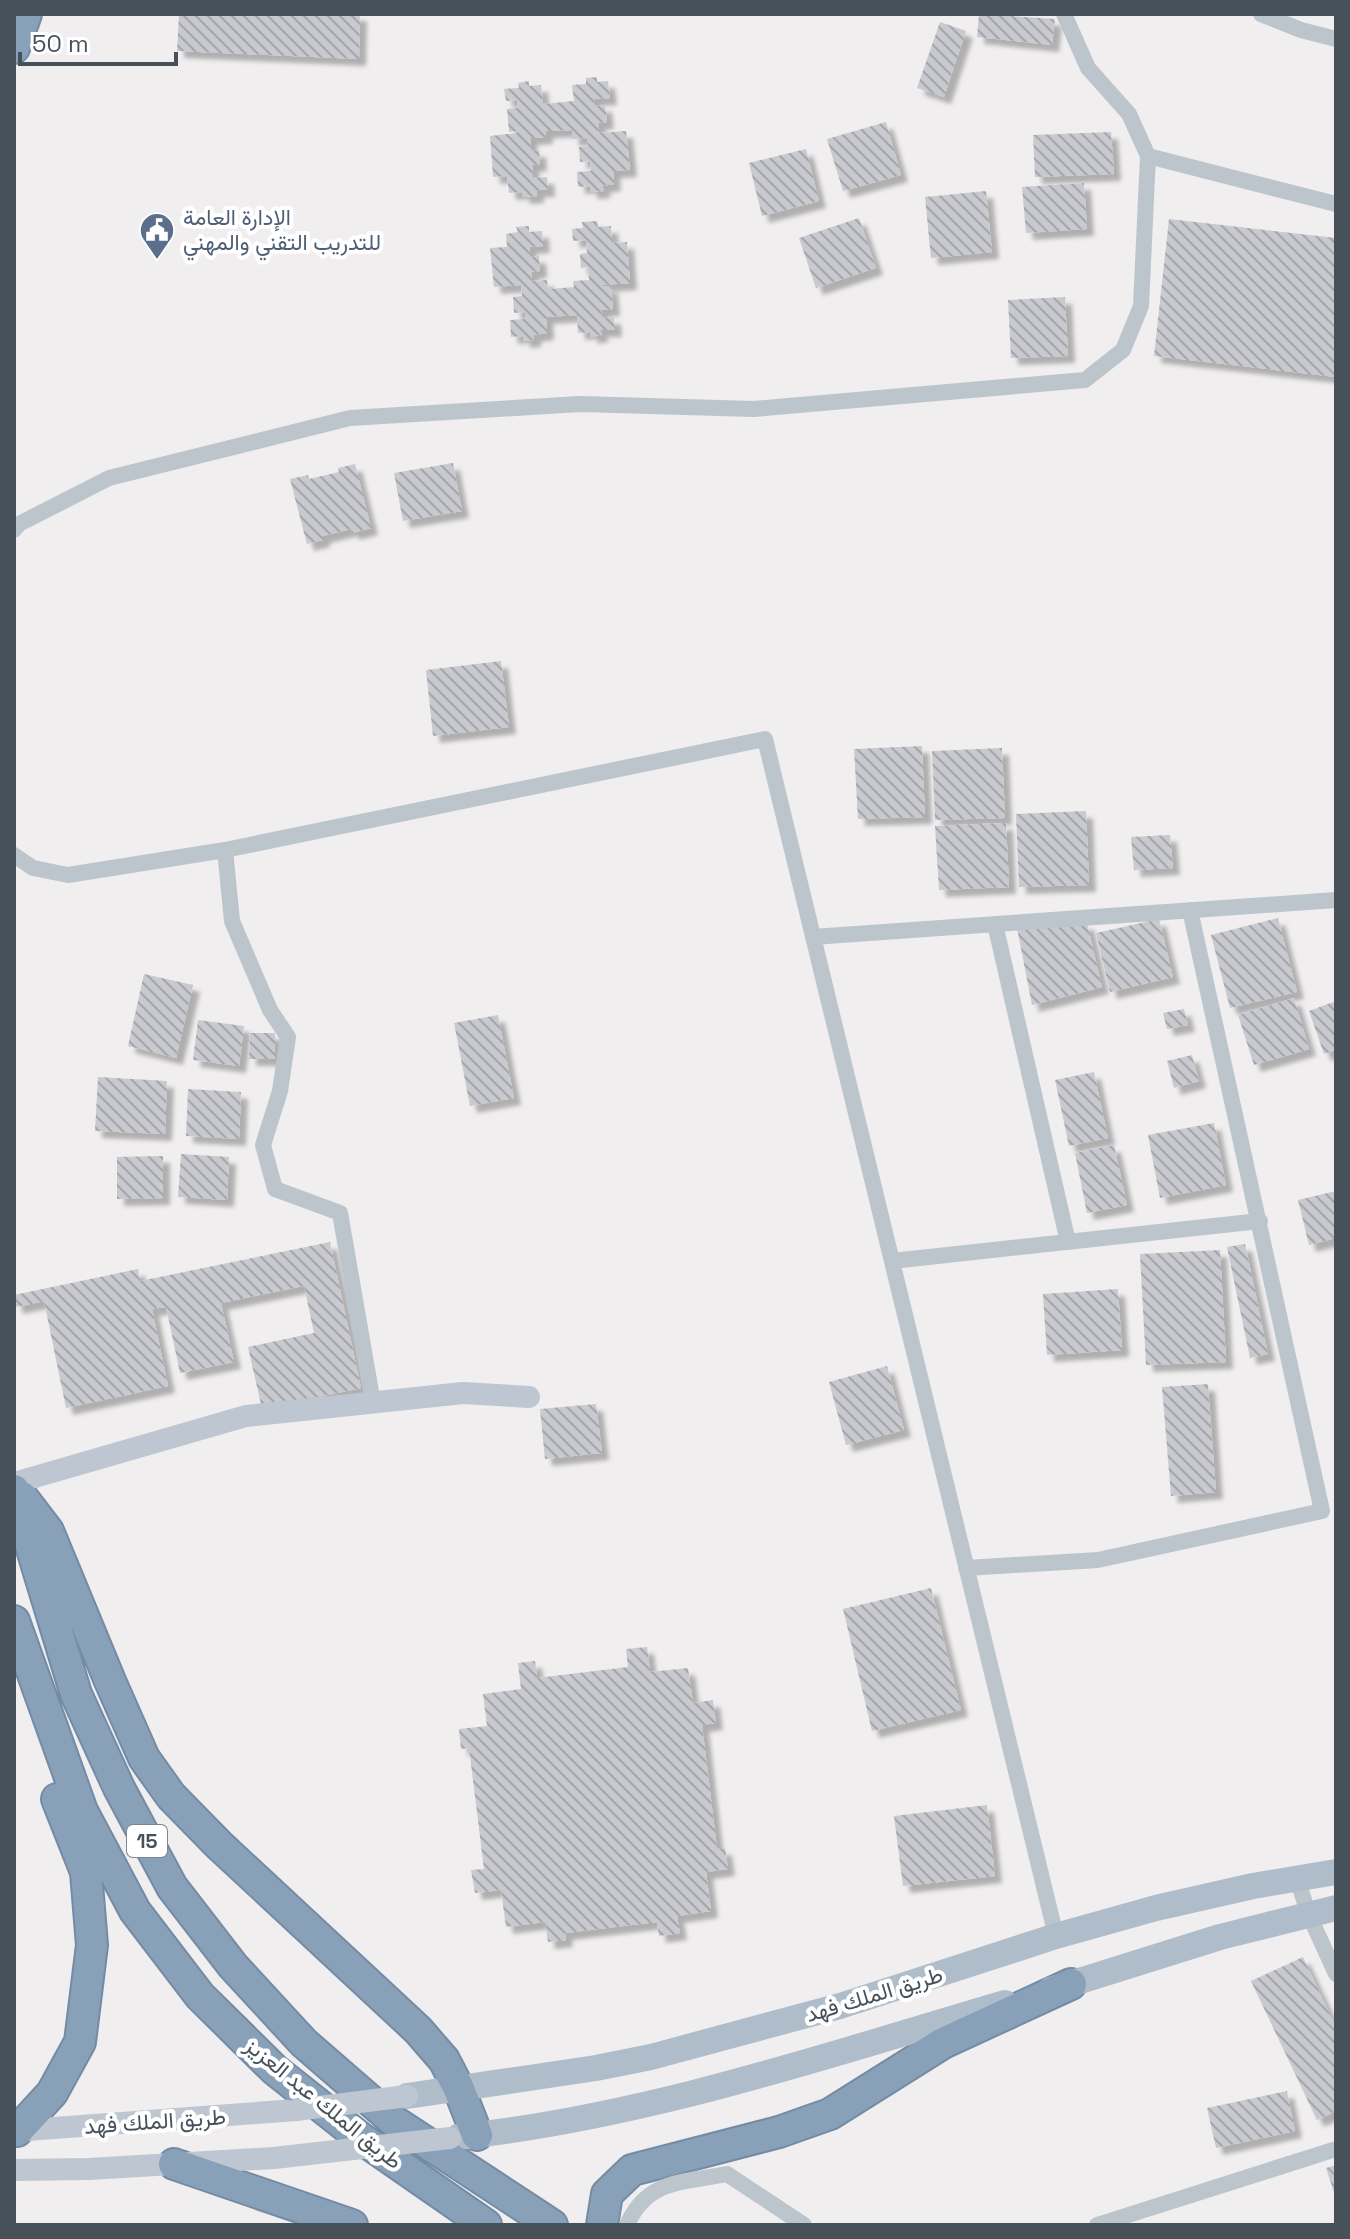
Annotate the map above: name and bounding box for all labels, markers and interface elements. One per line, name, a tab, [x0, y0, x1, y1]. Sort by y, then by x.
scale bar	[20, 16, 176, 66]
text: 50 m	[32, 28, 89, 59]
place label: الإدارة العامة للتدريب التقني والمهني	[183, 203, 381, 261]
public building icon: الإدارة العامة للتدريب التقني والمهني	[138, 211, 176, 261]
road number: 15	[127, 1825, 167, 1857]
street label: طريق الملك فهد	[802, 1960, 946, 2028]
street label: طريق الملك عبد العزيز	[239, 2030, 408, 2175]
street label: طريق الملك فهد	[83, 2102, 227, 2140]

